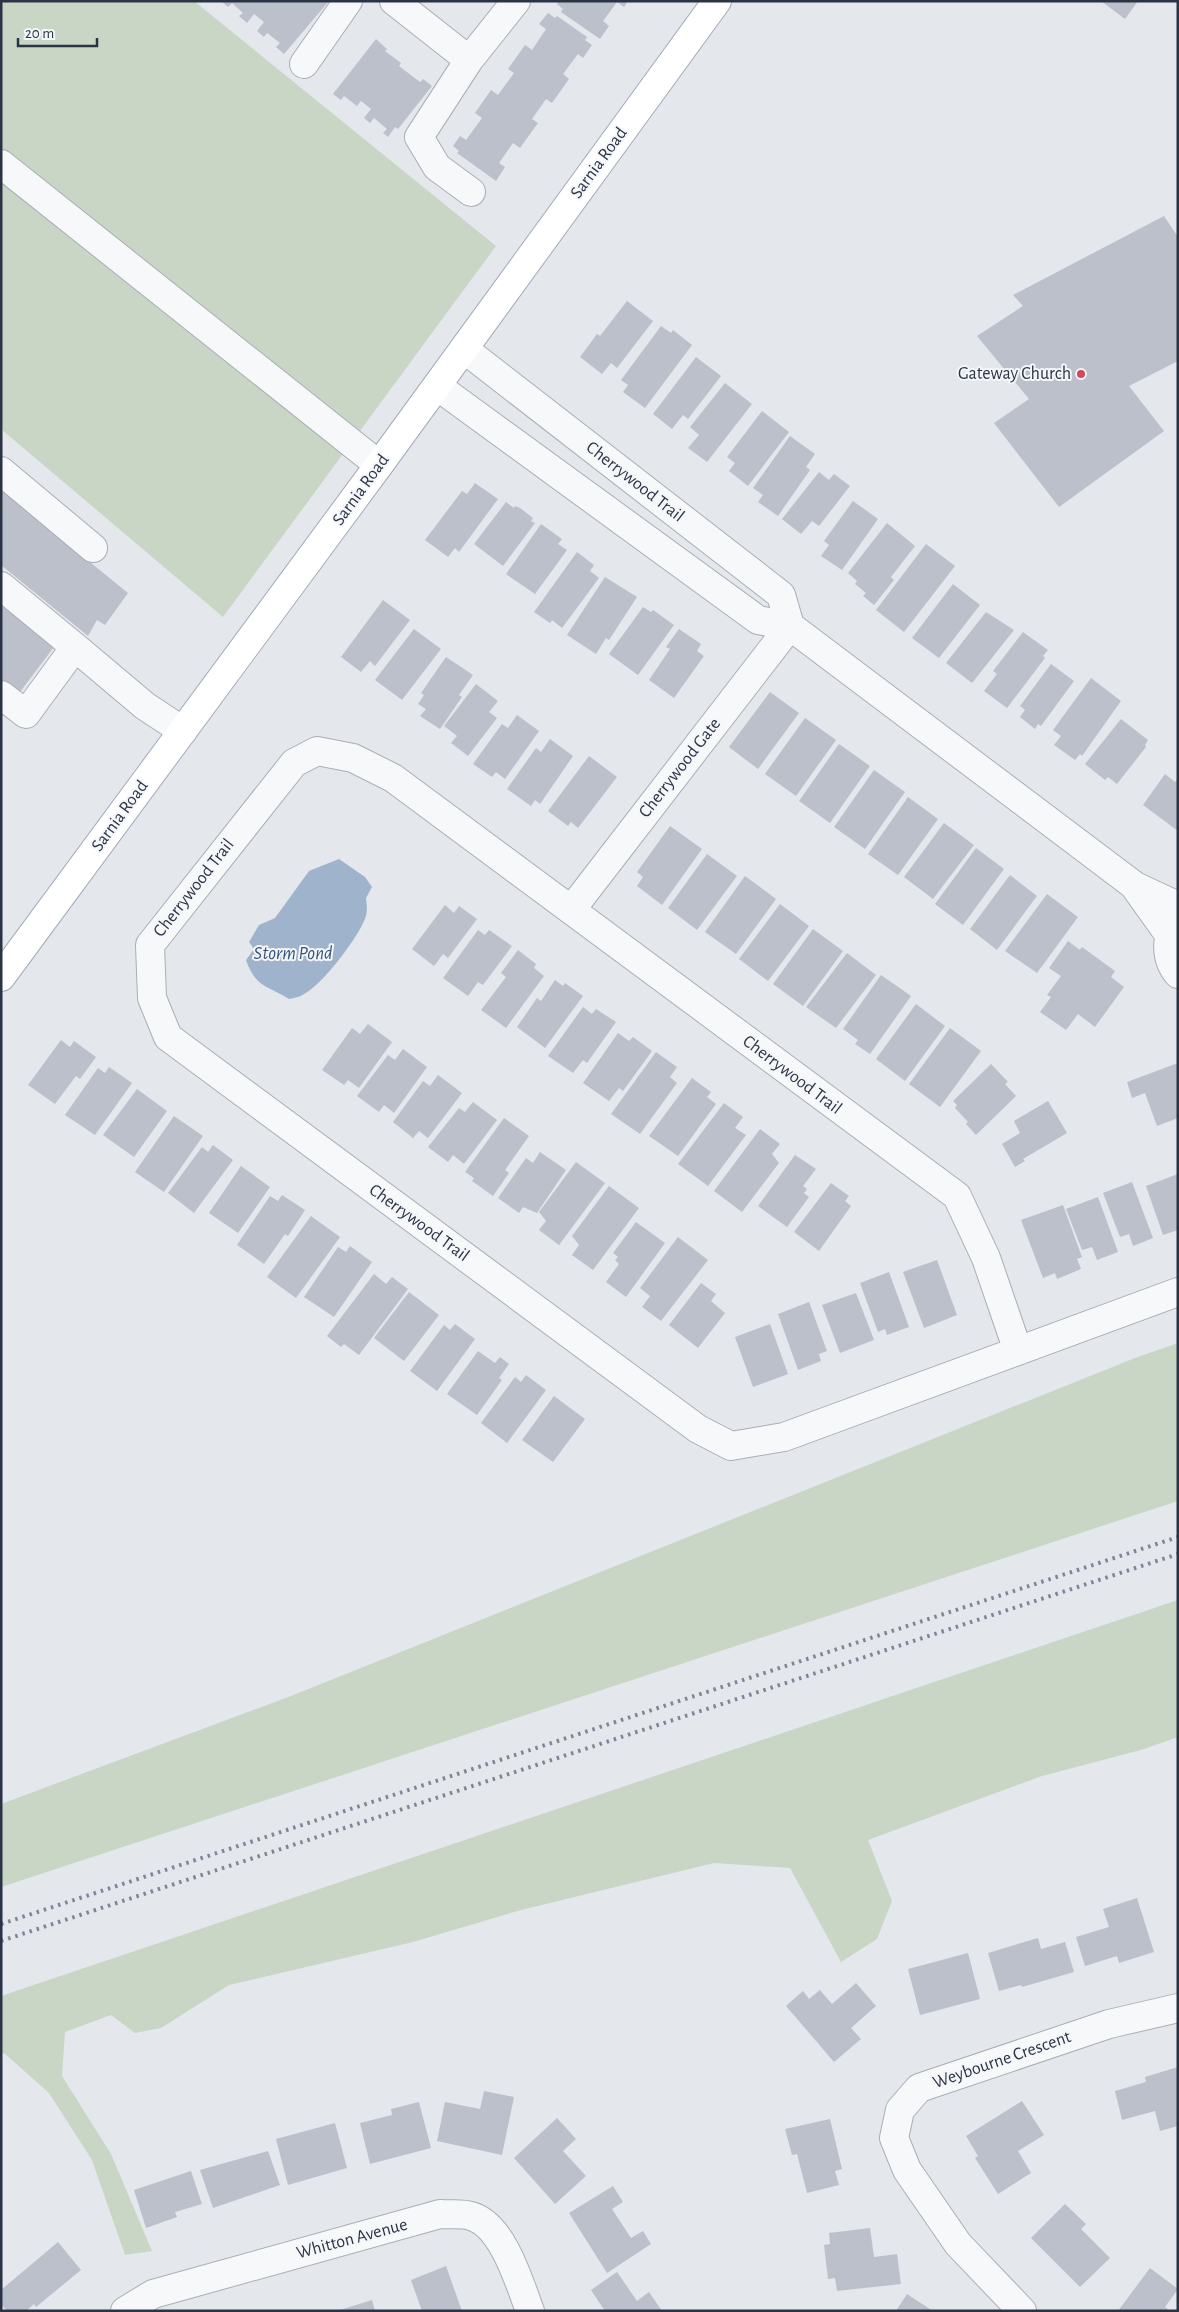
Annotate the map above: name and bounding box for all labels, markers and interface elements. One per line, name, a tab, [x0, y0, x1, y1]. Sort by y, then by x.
scale bar	[18, 15, 96, 47]
text: 20 m	[25, 26, 54, 41]
street label: Sarnia Road	[567, 124, 631, 202]
place label: Gateway Church	[958, 365, 1071, 383]
marker: Gateway Church	[1075, 368, 1087, 380]
street label: Cherrywood Trail	[583, 438, 687, 526]
street label: Sarnia Road	[329, 451, 393, 529]
street label: Cherrywood Gate	[636, 715, 724, 821]
street label: Sarnia Road	[88, 777, 152, 855]
street label: Cherrywood Trail	[150, 836, 238, 940]
water label: Storm Pond	[254, 944, 333, 963]
street label: Cherrywood Trail	[739, 1032, 845, 1118]
street label: Cherrywood Trail	[366, 1181, 472, 1265]
street label: Weybourne Crescent	[931, 2028, 1074, 2092]
street label: Whitton Avenue	[294, 2216, 410, 2262]

